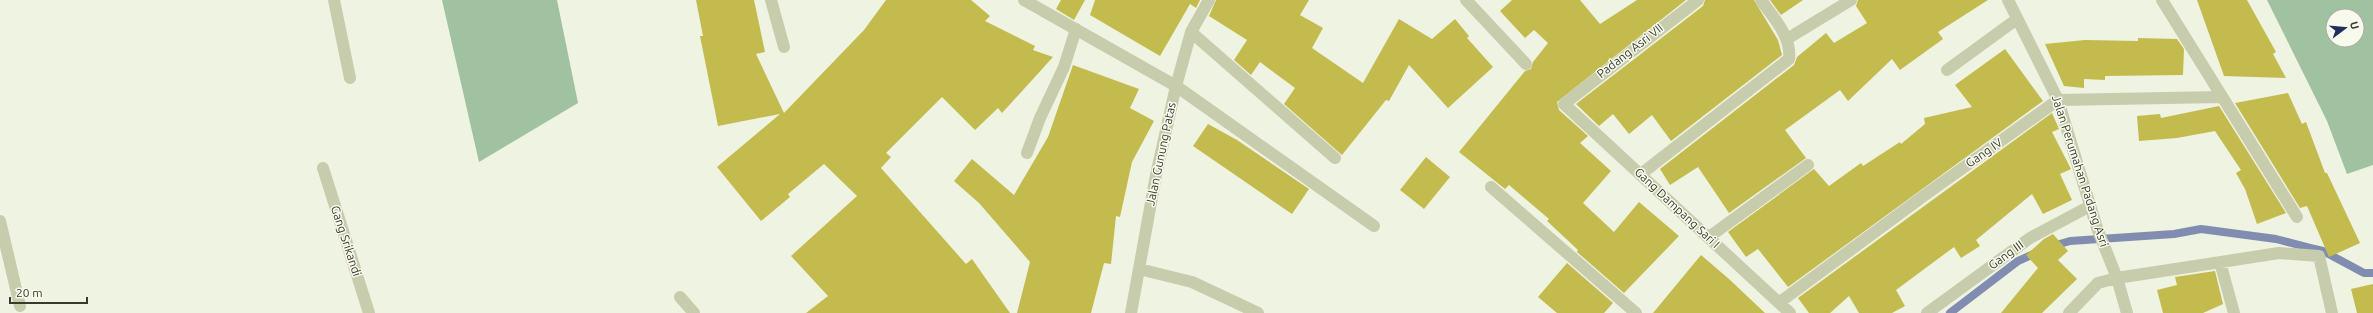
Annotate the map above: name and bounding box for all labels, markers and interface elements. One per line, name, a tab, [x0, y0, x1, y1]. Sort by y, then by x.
north arrow	[2325, 8, 2365, 48]
text: U	[2348, 20, 2361, 31]
street label: Padang Asri VII	[1594, 21, 1665, 80]
street label: Jalan Perumahan Padang Asri	[2050, 93, 2111, 248]
street label: Jalan Gunung Patas	[1143, 101, 1178, 207]
street label: Gang IV	[1963, 135, 2005, 170]
street label: Gang Dampang Sari I	[1632, 165, 1722, 250]
street label: Gang Srikandi	[329, 204, 364, 278]
street label: Gang III	[1986, 238, 2026, 272]
scale bar	[10, 279, 87, 305]
text: 20 m	[16, 286, 43, 299]

